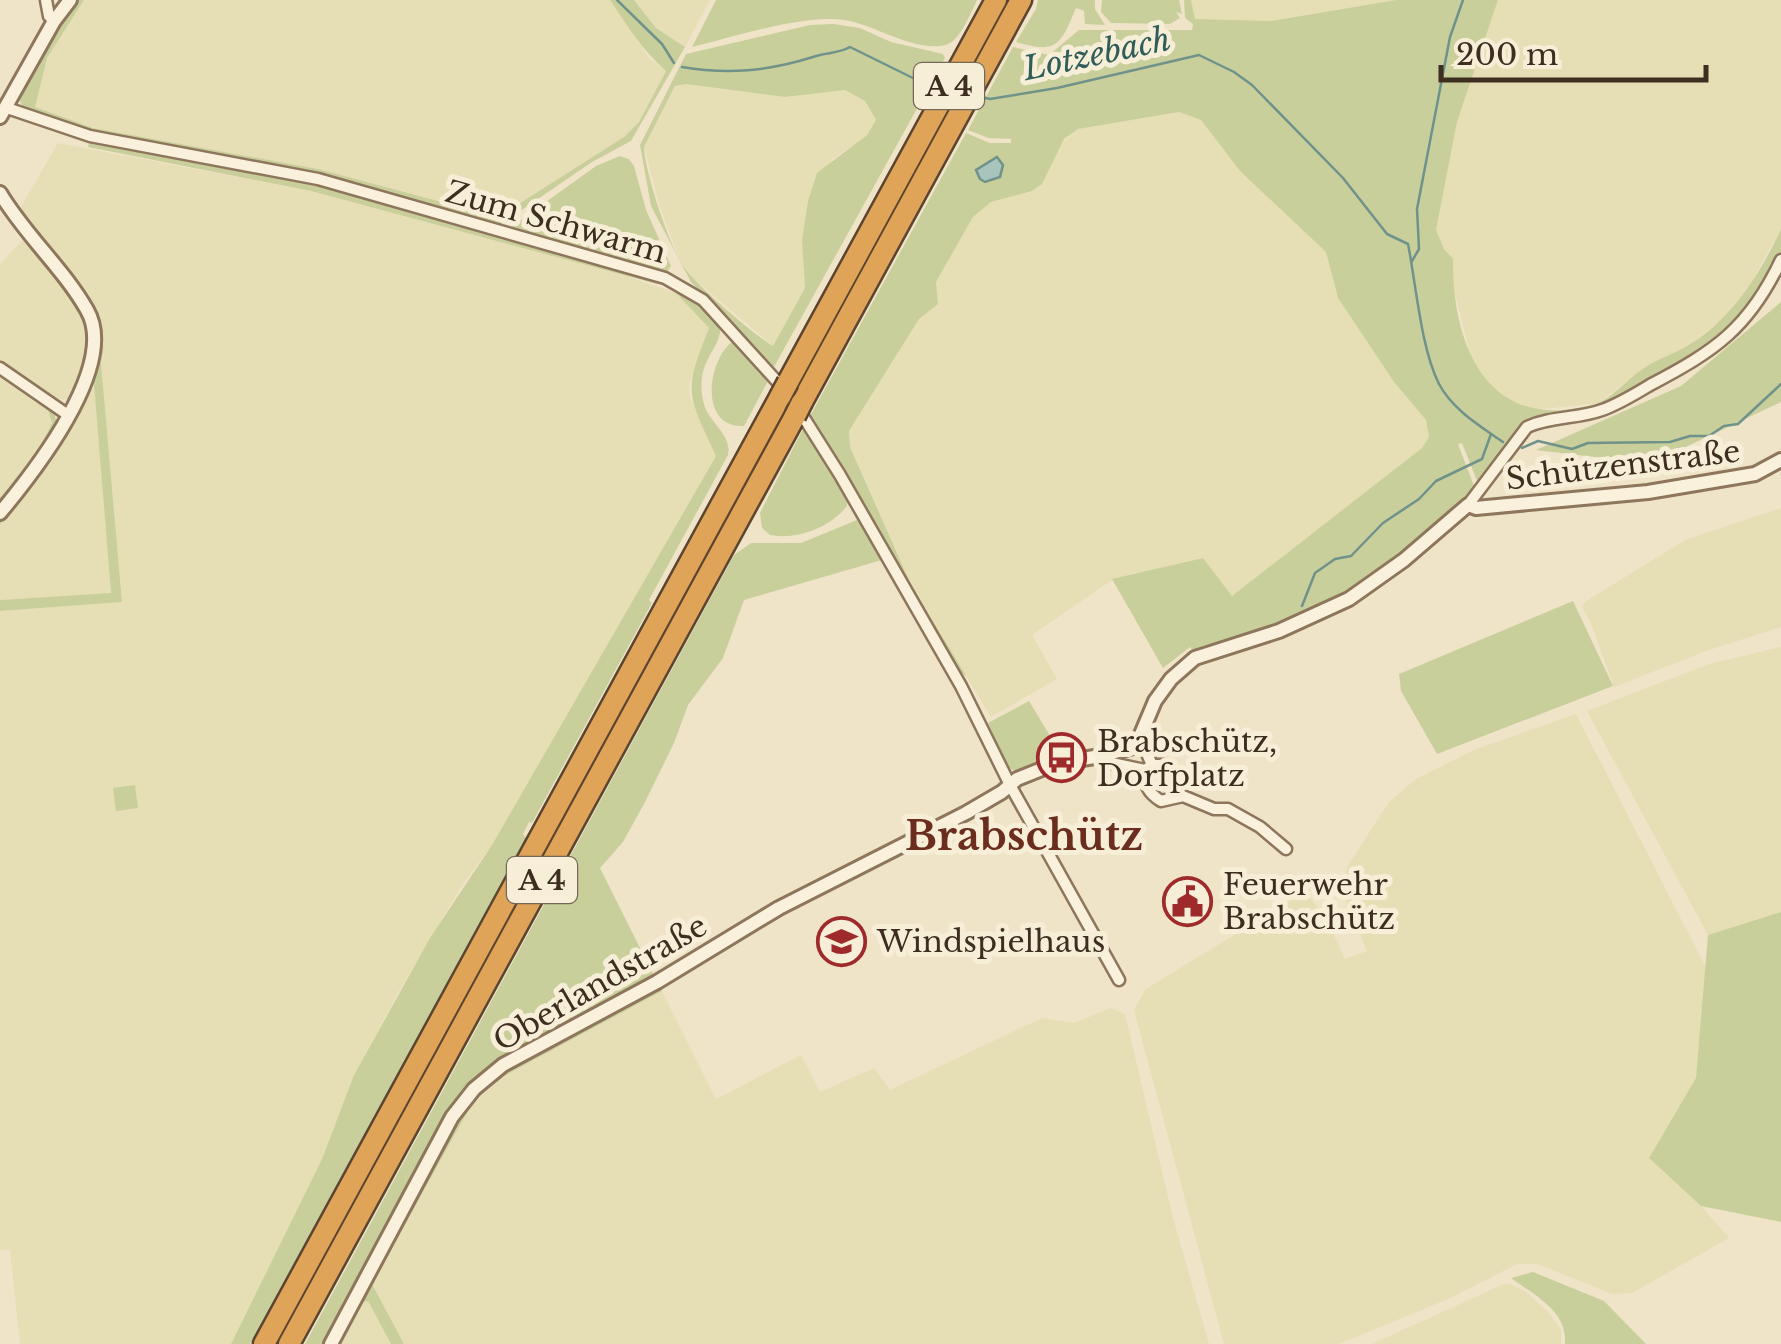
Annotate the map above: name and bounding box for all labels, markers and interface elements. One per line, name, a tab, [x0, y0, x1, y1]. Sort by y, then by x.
water label: Lotzebach	[1019, 19, 1174, 89]
scale bar	[1441, 20, 1706, 82]
text: 200 m	[1456, 36, 1558, 73]
road number: A 4	[914, 63, 984, 109]
street label: Zum Schwarm	[441, 173, 671, 271]
street label: Schützenstraße	[1504, 432, 1742, 498]
place label: Brabschütz, Dorfplatz	[1097, 723, 1277, 794]
bus stop icon: Brabschütz, Dorfplatz	[1036, 732, 1088, 784]
district label: Brabschütz	[905, 811, 1143, 861]
road number: A 4	[507, 857, 577, 903]
place label: Feuerwehr Brabschütz	[1223, 866, 1395, 937]
public building icon: Feuerwehr Brabschütz	[1162, 875, 1214, 927]
street label: Oberlandstraße	[487, 907, 713, 1059]
school or university icon: Windspielhaus	[816, 915, 868, 967]
place label: Windspielhaus	[876, 923, 1105, 960]

